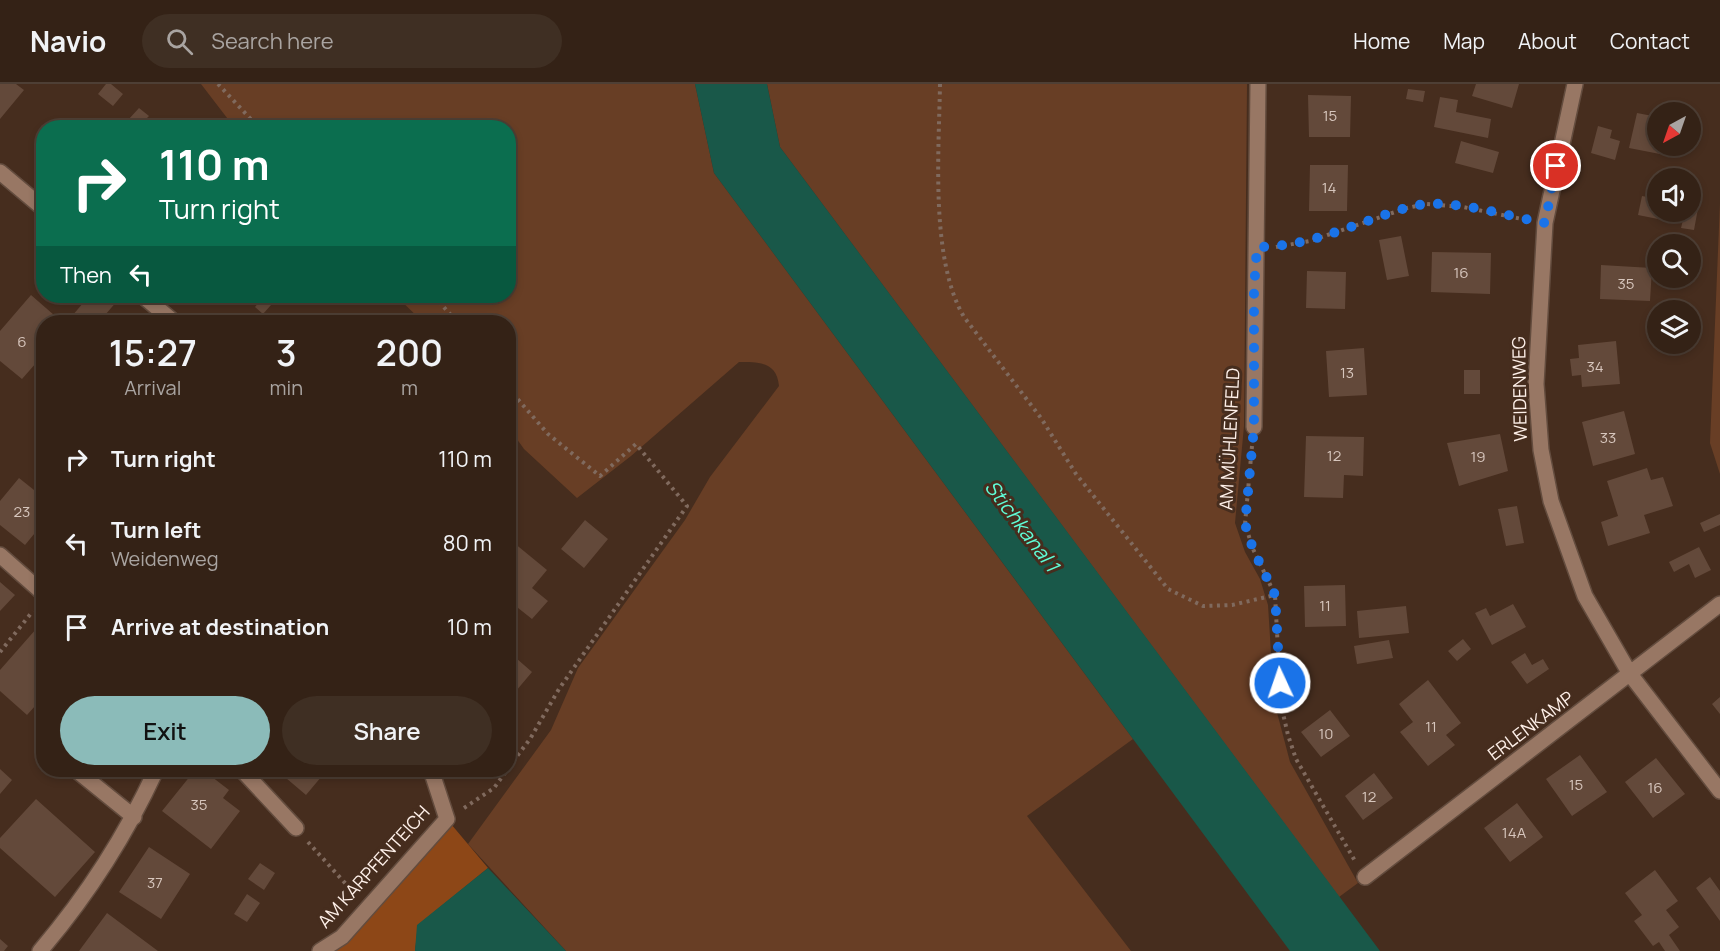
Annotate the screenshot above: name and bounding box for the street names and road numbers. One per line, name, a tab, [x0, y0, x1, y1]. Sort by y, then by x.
street label: WEIDENWEG	[1506, 336, 1532, 442]
street label: AM MÜHLENFELD	[1213, 367, 1245, 511]
street label: ERLENKAMP	[1483, 685, 1578, 765]
street label: AM KARPFENTEICH	[312, 800, 435, 933]

